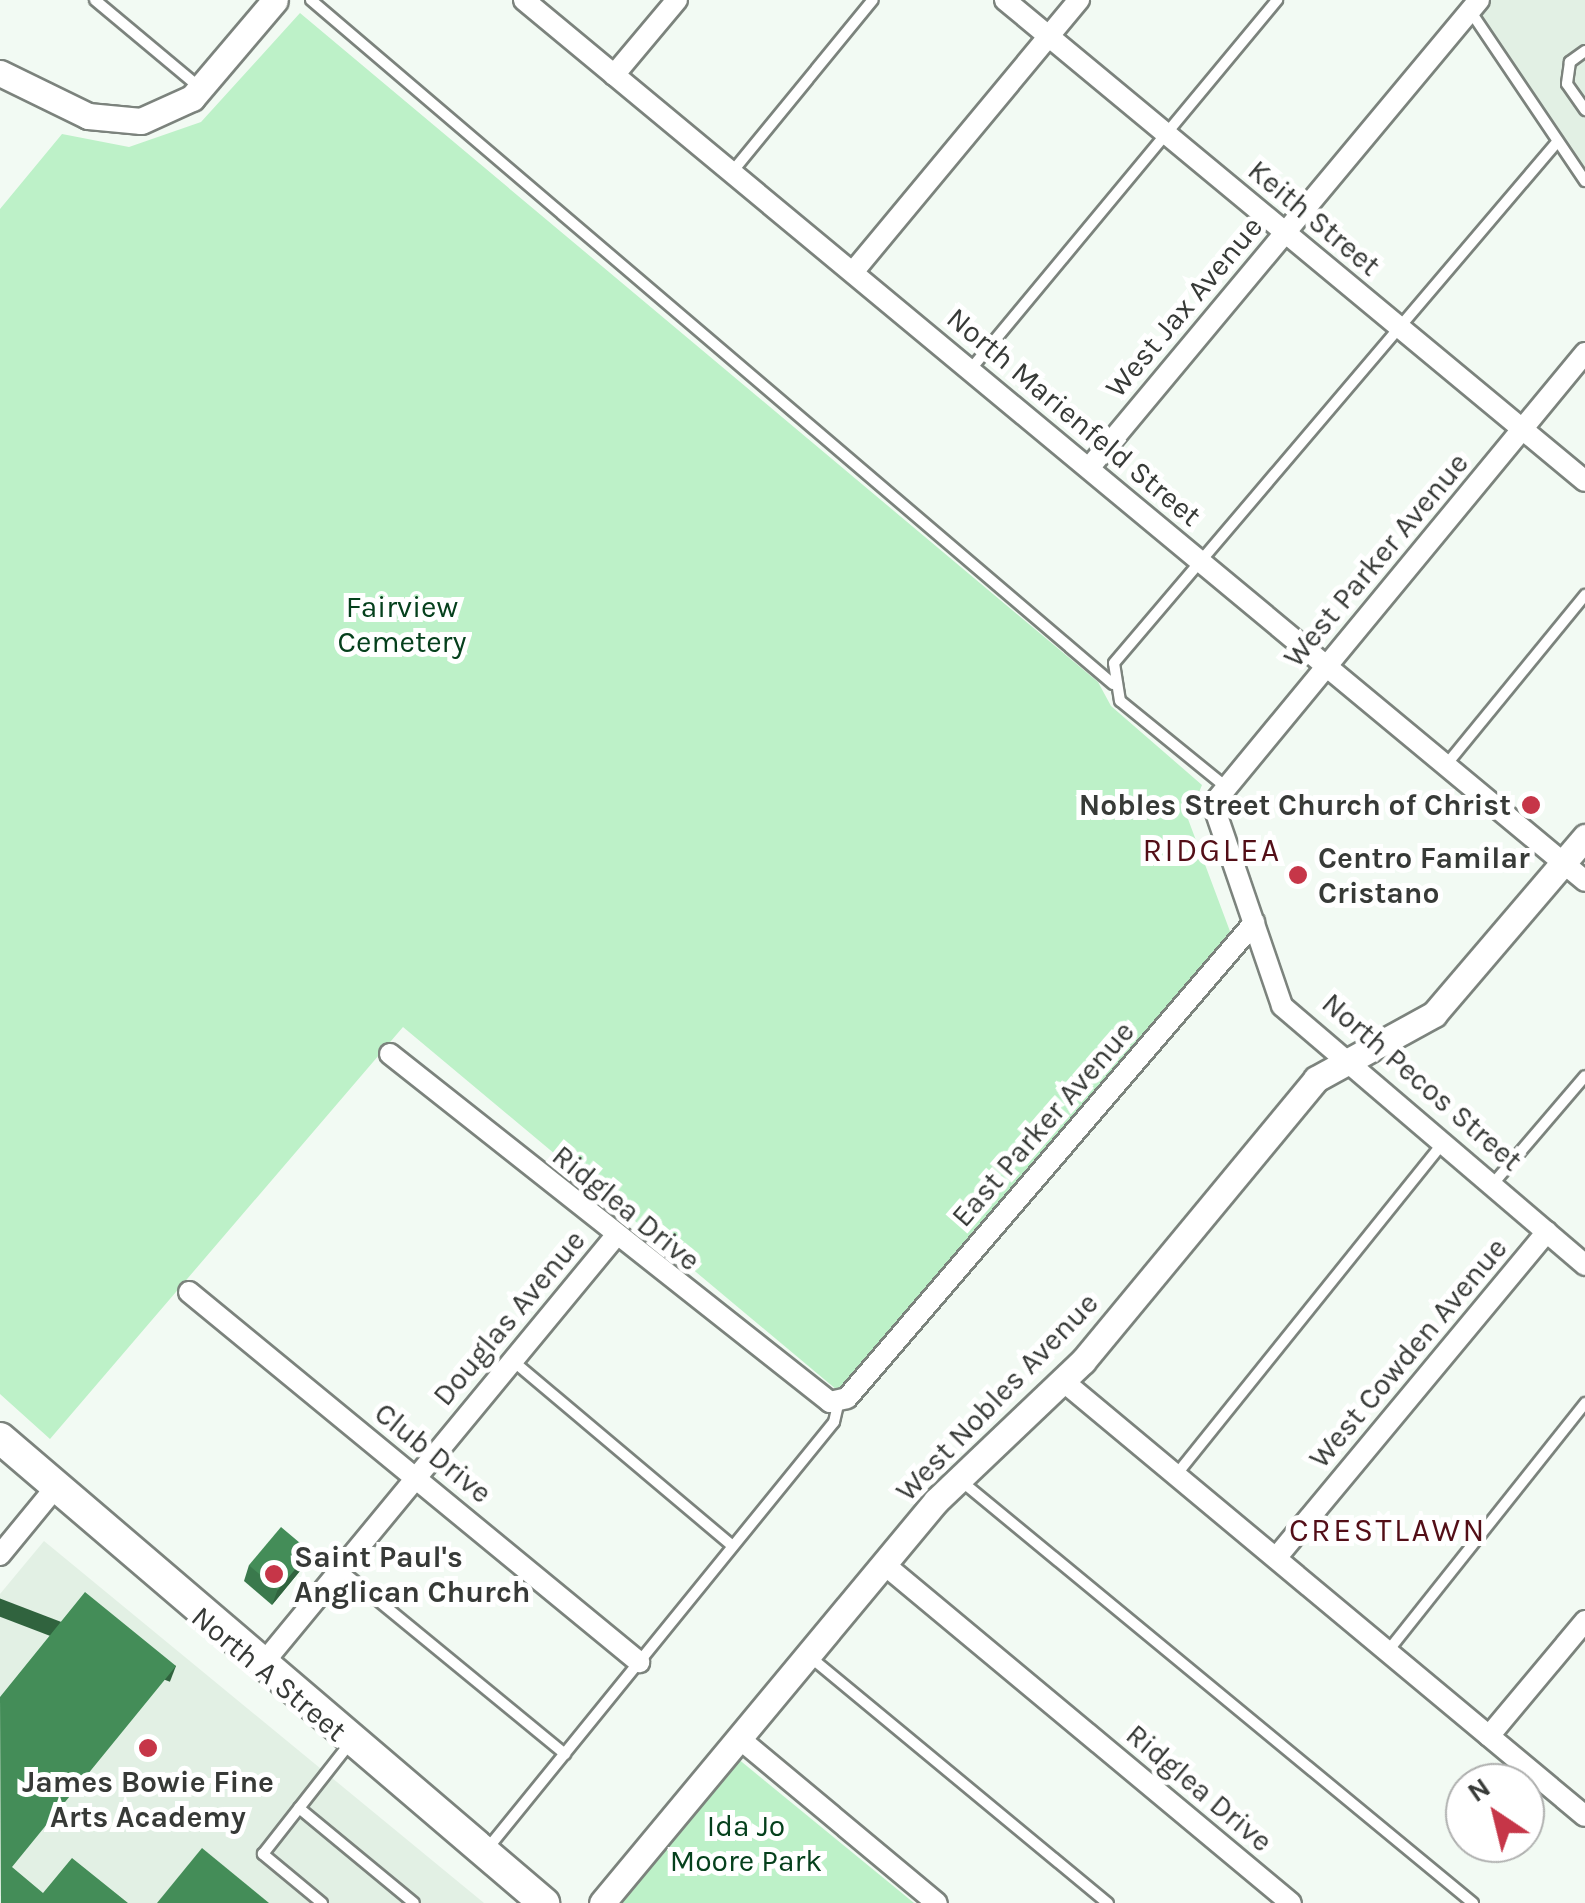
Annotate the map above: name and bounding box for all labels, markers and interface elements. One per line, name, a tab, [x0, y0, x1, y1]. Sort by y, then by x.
street label: Keith Street	[1241, 152, 1387, 284]
street label: West Jax Avenue	[1098, 209, 1270, 405]
street label: North Marienfeld Street	[940, 300, 1208, 534]
street label: West Parker Avenue	[1276, 446, 1476, 674]
park label: Fairview Cemetery	[338, 589, 466, 660]
place label: Nobles Street Church of Christ	[1079, 787, 1511, 823]
marker: Nobles Street Church of Christ	[1520, 794, 1542, 816]
district label: RIDGLEA	[1142, 832, 1282, 870]
place label: Centro Familar Cristano	[1318, 840, 1530, 910]
marker: Centro Familar Cristano	[1287, 864, 1309, 886]
street label: North Pecos Street	[1315, 985, 1529, 1179]
street label: East Parker Avenue	[944, 1014, 1142, 1234]
street label: Ridglea Drive	[545, 1138, 707, 1278]
street label: Douglas Avenue	[425, 1223, 593, 1413]
street label: West Cowden Avenue	[1301, 1231, 1515, 1475]
street label: West Nobles Avenue	[888, 1285, 1106, 1509]
street label: Club Drive	[367, 1395, 499, 1511]
district label: CRESTLAWN	[1289, 1512, 1487, 1550]
place label: Saint Paul's Anglican Church	[294, 1539, 530, 1610]
marker: Saint Paul's Anglican Church	[263, 1563, 285, 1585]
street label: North A Street	[184, 1599, 354, 1749]
street label: Ridglea Drive	[1119, 1717, 1279, 1859]
marker: James Bowie Fine Arts Academy	[137, 1737, 159, 1759]
north arrow	[1445, 1763, 1545, 1863]
place label: James Bowie Fine Arts Academy	[22, 1764, 274, 1834]
text: N	[1461, 1770, 1496, 1809]
park label: Ida Jo Moore Park	[670, 1808, 822, 1878]

